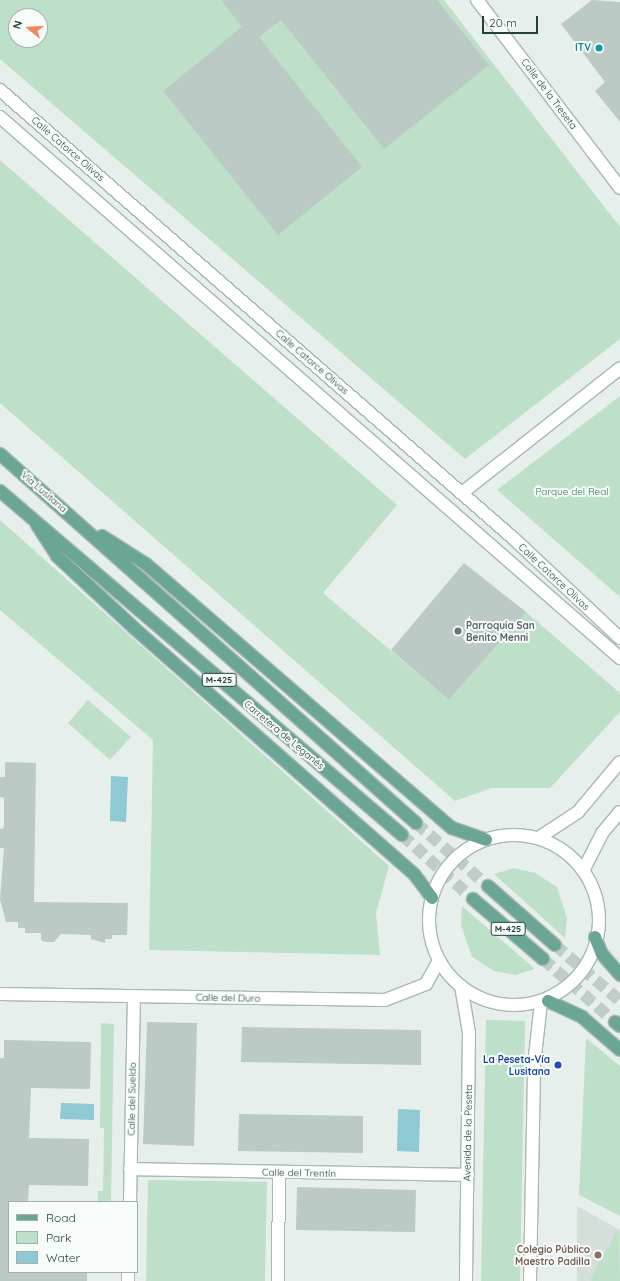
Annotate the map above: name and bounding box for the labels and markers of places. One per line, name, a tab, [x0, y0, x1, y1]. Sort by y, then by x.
place label: ITV	[575, 42, 591, 54]
marker: ITV	[594, 43, 604, 53]
place label: Parroquia San Benito Menni	[466, 619, 535, 642]
marker: Parroquia San Benito Menni	[453, 626, 463, 636]
place label: La Peseta-Vía Lusitana	[483, 1053, 550, 1076]
marker: La Peseta-Vía Lusitana	[553, 1060, 563, 1070]
place label: Colegio Público Maestro Padilla	[515, 1243, 590, 1266]
marker: Colegio Público Maestro Padilla	[593, 1250, 603, 1260]

